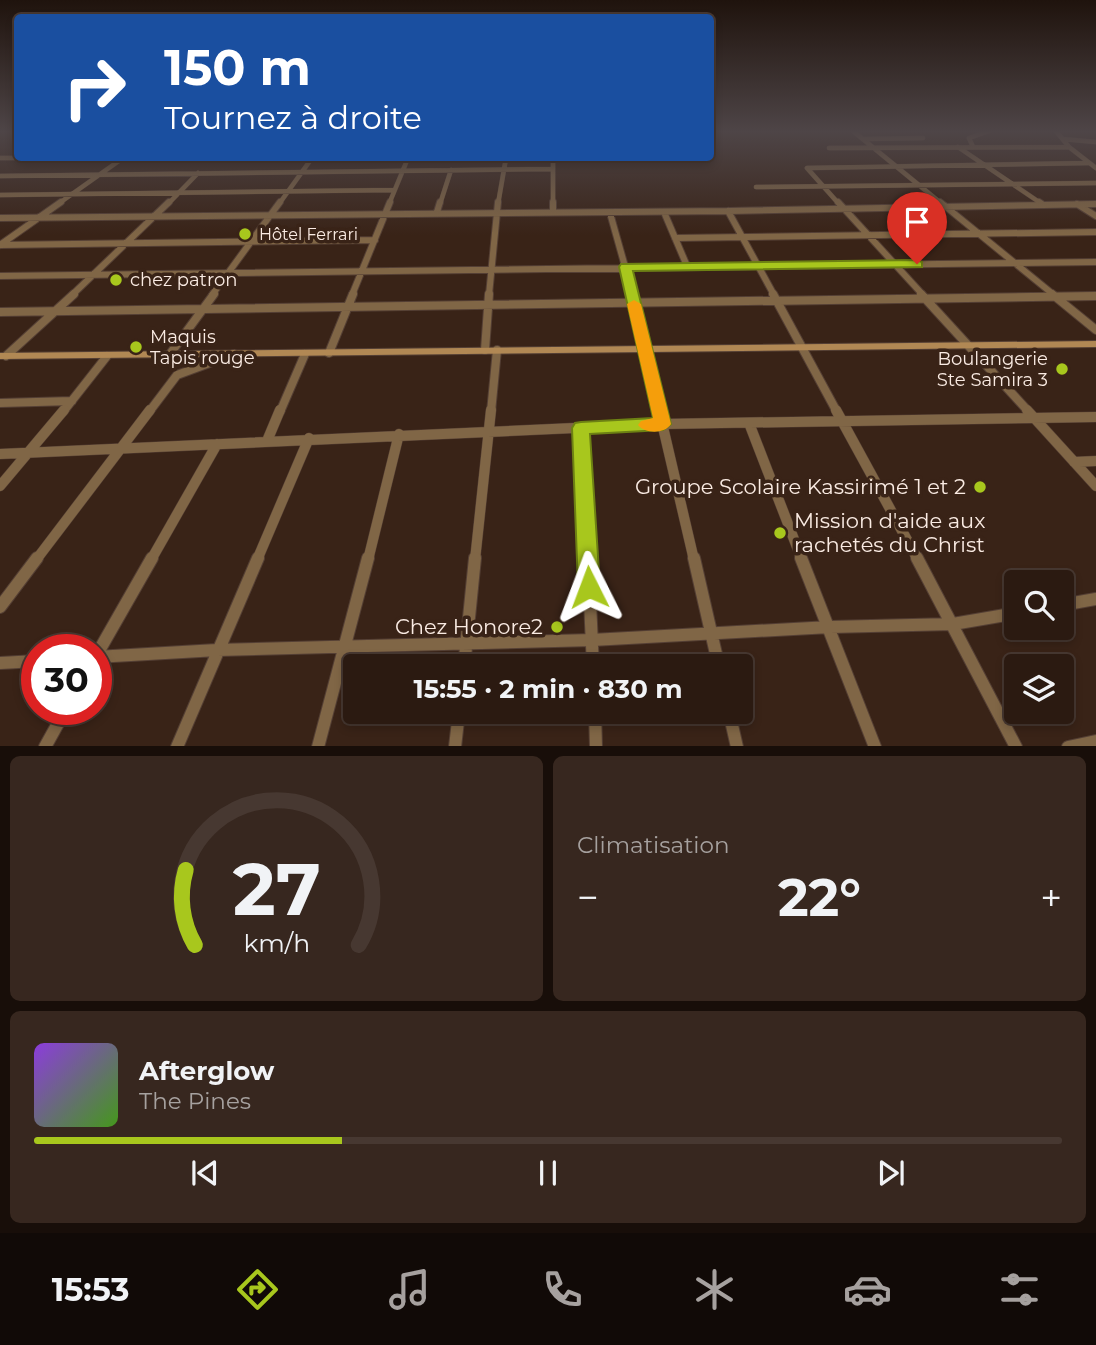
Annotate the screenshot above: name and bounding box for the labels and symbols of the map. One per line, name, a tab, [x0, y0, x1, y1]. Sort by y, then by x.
pin	[887, 192, 947, 264]
place label: Hôtel Ferrari	[259, 225, 358, 244]
marker: Hôtel Ferrari	[237, 226, 253, 242]
place label: chez patron	[130, 269, 237, 291]
marker: chez patron	[108, 272, 124, 288]
place label: Maquis Tapis rouge	[150, 326, 255, 369]
marker: Maquis Tapis rouge	[128, 339, 144, 355]
place label: Boulangerie Ste Samira 3	[937, 348, 1048, 391]
marker: Boulangerie Ste Samira 3	[1054, 361, 1070, 377]
place label: Groupe Scolaire Kassirimé 1 et 2	[635, 474, 966, 499]
marker: Groupe Scolaire Kassirimé 1 et 2	[972, 479, 988, 495]
place label: Mission d'aide aux rachetés du Christ	[794, 508, 985, 557]
marker: Mission d'aide aux rachetés du Christ	[772, 525, 788, 541]
position arrow	[552, 550, 626, 624]
place label: Chez Honore2	[395, 614, 543, 639]
marker: Chez Honore2	[549, 619, 565, 635]
speed limit sign: 30	[21, 634, 112, 725]

